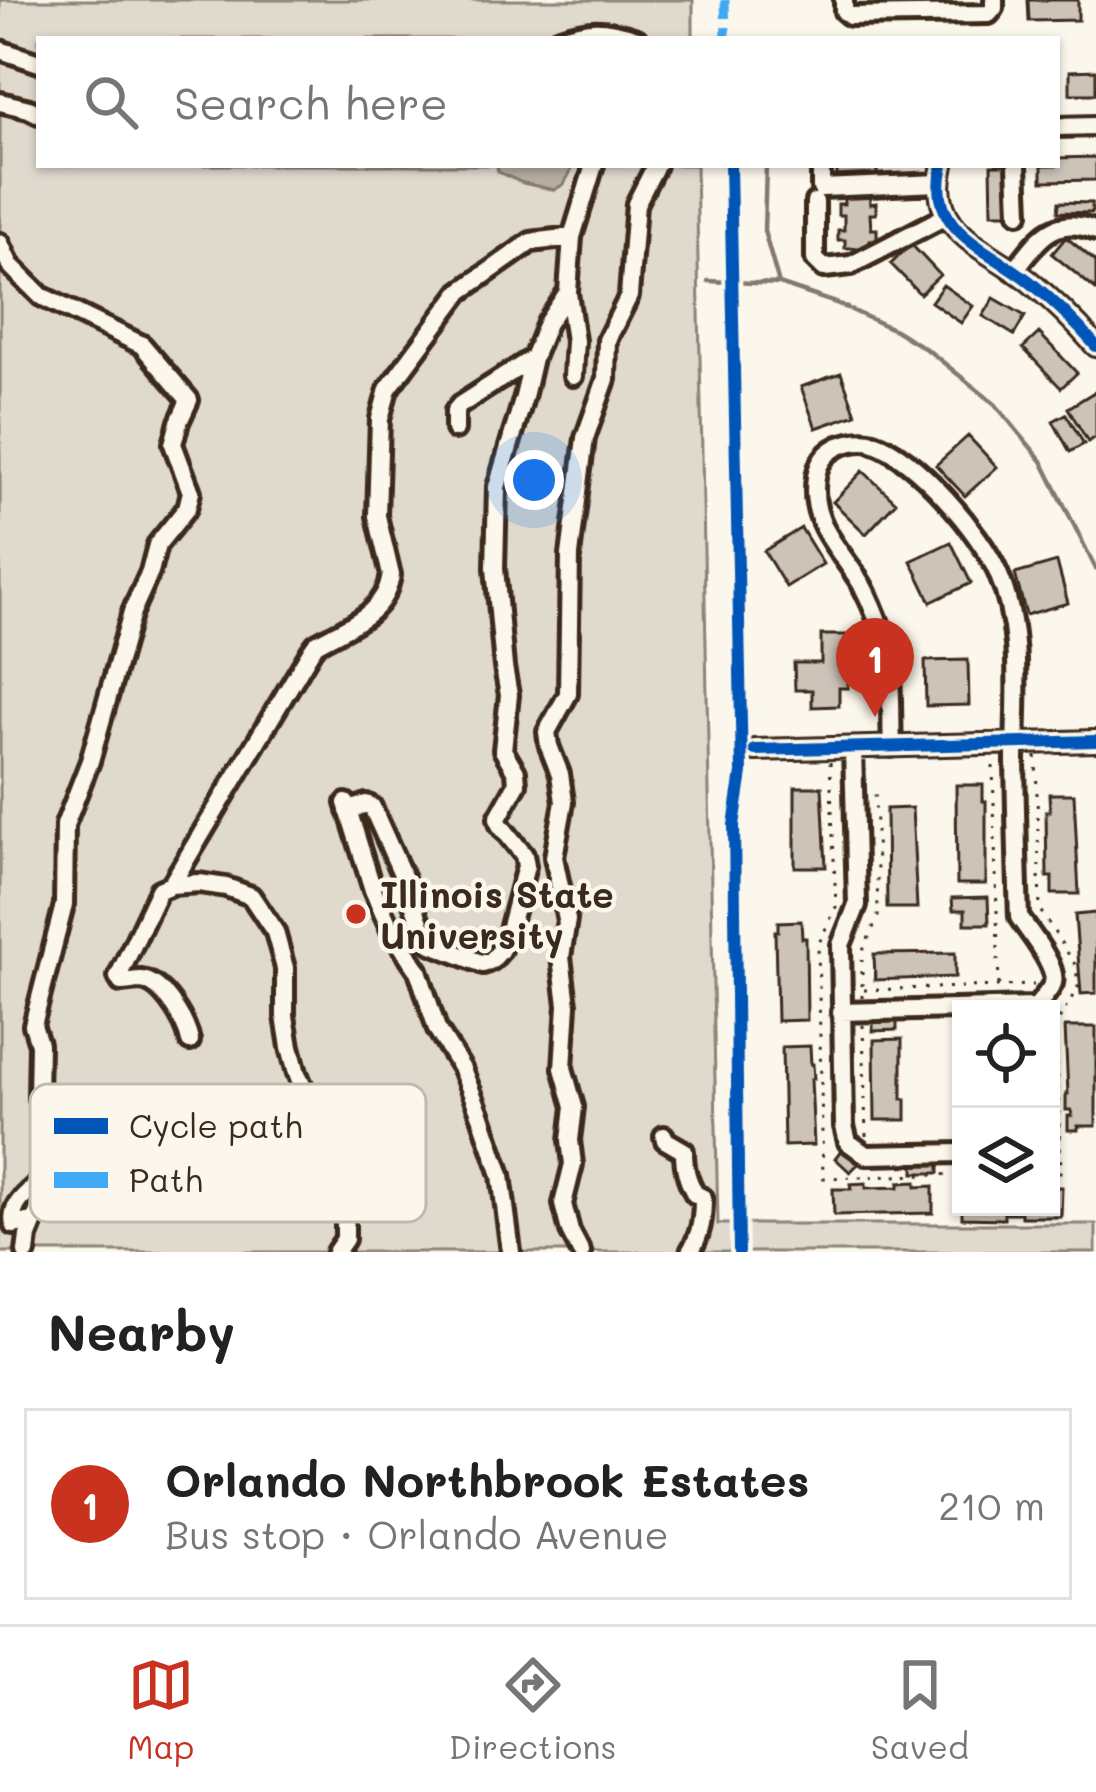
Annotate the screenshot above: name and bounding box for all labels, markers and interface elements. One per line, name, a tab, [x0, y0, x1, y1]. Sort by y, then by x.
search box	[36, 36, 1060, 168]
icon: search	[78, 69, 144, 135]
text: Search here	[174, 73, 448, 131]
your location	[504, 450, 564, 510]
pin: 1	[836, 618, 914, 717]
place label: Illinois State University	[380, 870, 614, 959]
marker: Illinois State University	[343, 901, 369, 927]
map controls	[952, 1000, 1060, 1216]
button: locate	[952, 1000, 1060, 1108]
legend	[30, 1084, 426, 1222]
text: Cycle path	[129, 1103, 303, 1147]
button: layers	[952, 1108, 1060, 1216]
text: Path	[129, 1157, 203, 1200]
text: Nearby	[48, 1297, 235, 1364]
text: Orlando Northbrook Estates	[165, 1450, 809, 1508]
text: 1	[81, 1479, 99, 1530]
text: 210 m	[938, 1479, 1045, 1530]
text: Bus stop · Orlando Avenue	[165, 1508, 669, 1559]
tab: Map	[127, 1652, 194, 1767]
tab: Directions	[449, 1652, 616, 1767]
tab: Saved	[871, 1652, 969, 1767]

